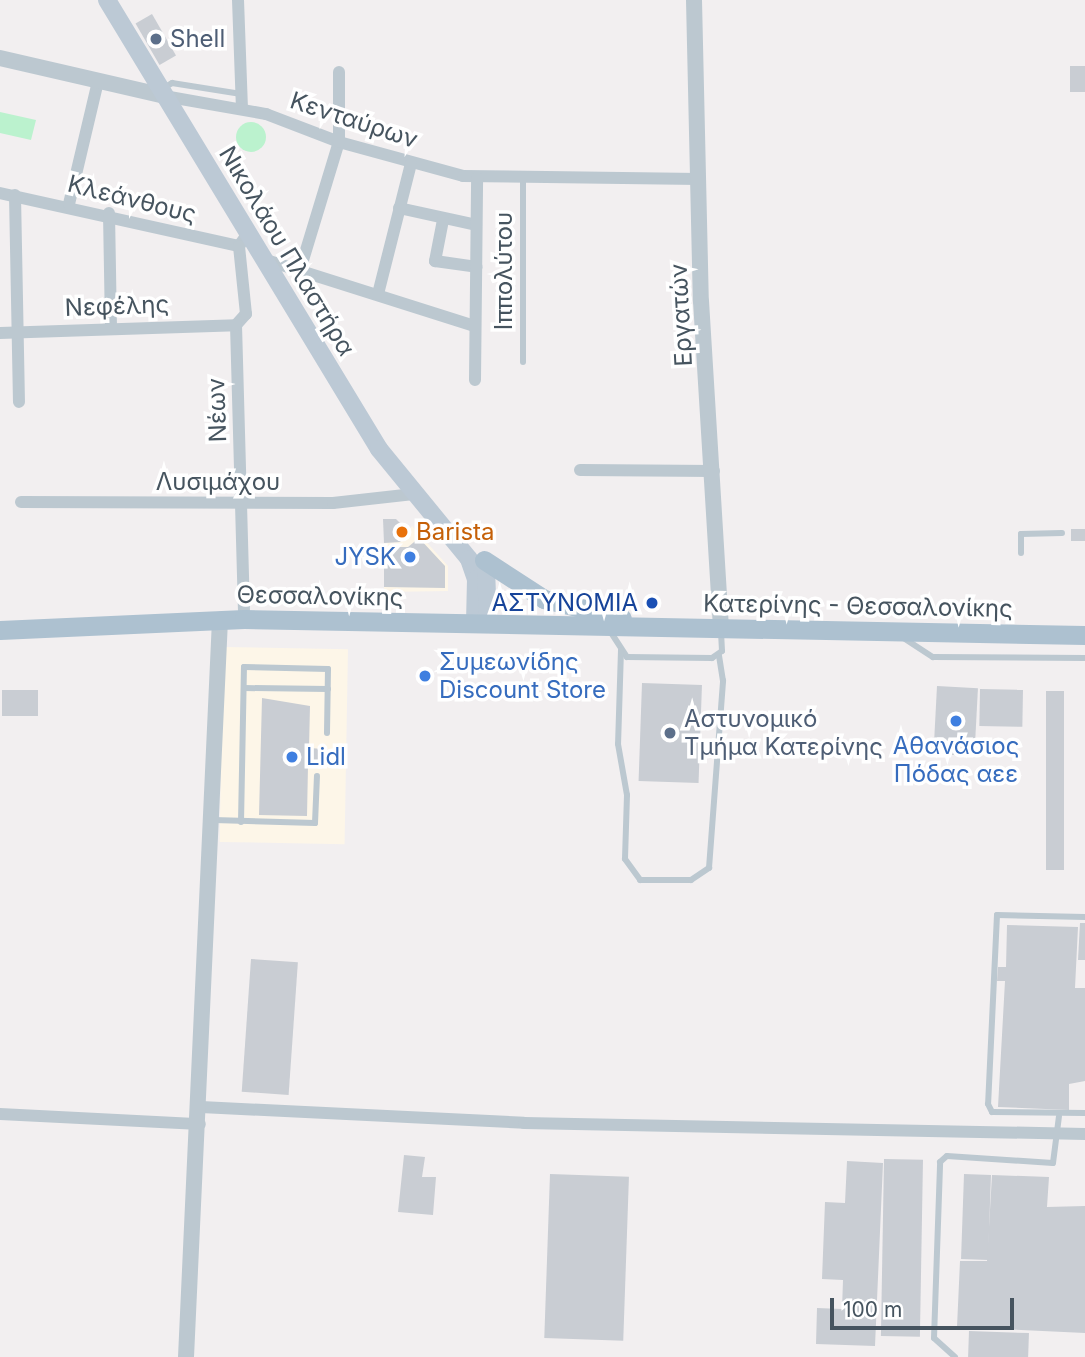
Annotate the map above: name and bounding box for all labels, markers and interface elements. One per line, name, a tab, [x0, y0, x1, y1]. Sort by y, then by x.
place label: Shell	[170, 25, 225, 53]
marker: Shell	[148, 31, 164, 47]
street label: Κενταύρων	[287, 86, 421, 154]
street label: Νικολάου Πλαστήρα	[213, 141, 361, 361]
street label: Κλεάνθους	[65, 169, 199, 229]
street label: Ιππολύτου	[490, 212, 518, 330]
street label: Εργατών	[664, 263, 698, 367]
street label: Νεφέλης	[64, 290, 170, 322]
street label: Νέων	[201, 377, 233, 443]
street label: Λυσιμάχου	[156, 468, 280, 496]
place label: Barista	[416, 518, 495, 546]
marker: Barista	[394, 524, 410, 540]
place label: JYSK	[334, 543, 396, 571]
marker: JYSK	[402, 549, 418, 565]
street label: Θεσσαλονίκης	[236, 580, 404, 612]
place label: ΑΣΤΥΝΟΜΙΑ	[492, 589, 638, 617]
street label: Κατερίνης - Θεσσαλονίκης	[703, 589, 1013, 623]
marker: ΑΣΤΥΝΟΜΙΑ	[644, 595, 660, 611]
place label: Συμεωνίδης Discount Store	[439, 648, 606, 704]
marker: Συμεωνίδης Discount Store	[417, 668, 433, 684]
place label: Αστυνομικό Τμήμα Κατερίνης	[684, 705, 883, 761]
marker: Αθανάσιος Πόδας αεε	[948, 713, 964, 729]
marker: Αστυνομικό Τμήμα Κατερίνης	[662, 725, 678, 741]
place label: Αθανάσιος Πόδας αεε	[893, 732, 1019, 788]
place label: Lidl	[306, 743, 346, 771]
marker: Lidl	[284, 749, 300, 765]
scale bar	[833, 1284, 1017, 1328]
text: 100 m	[843, 1297, 902, 1322]

